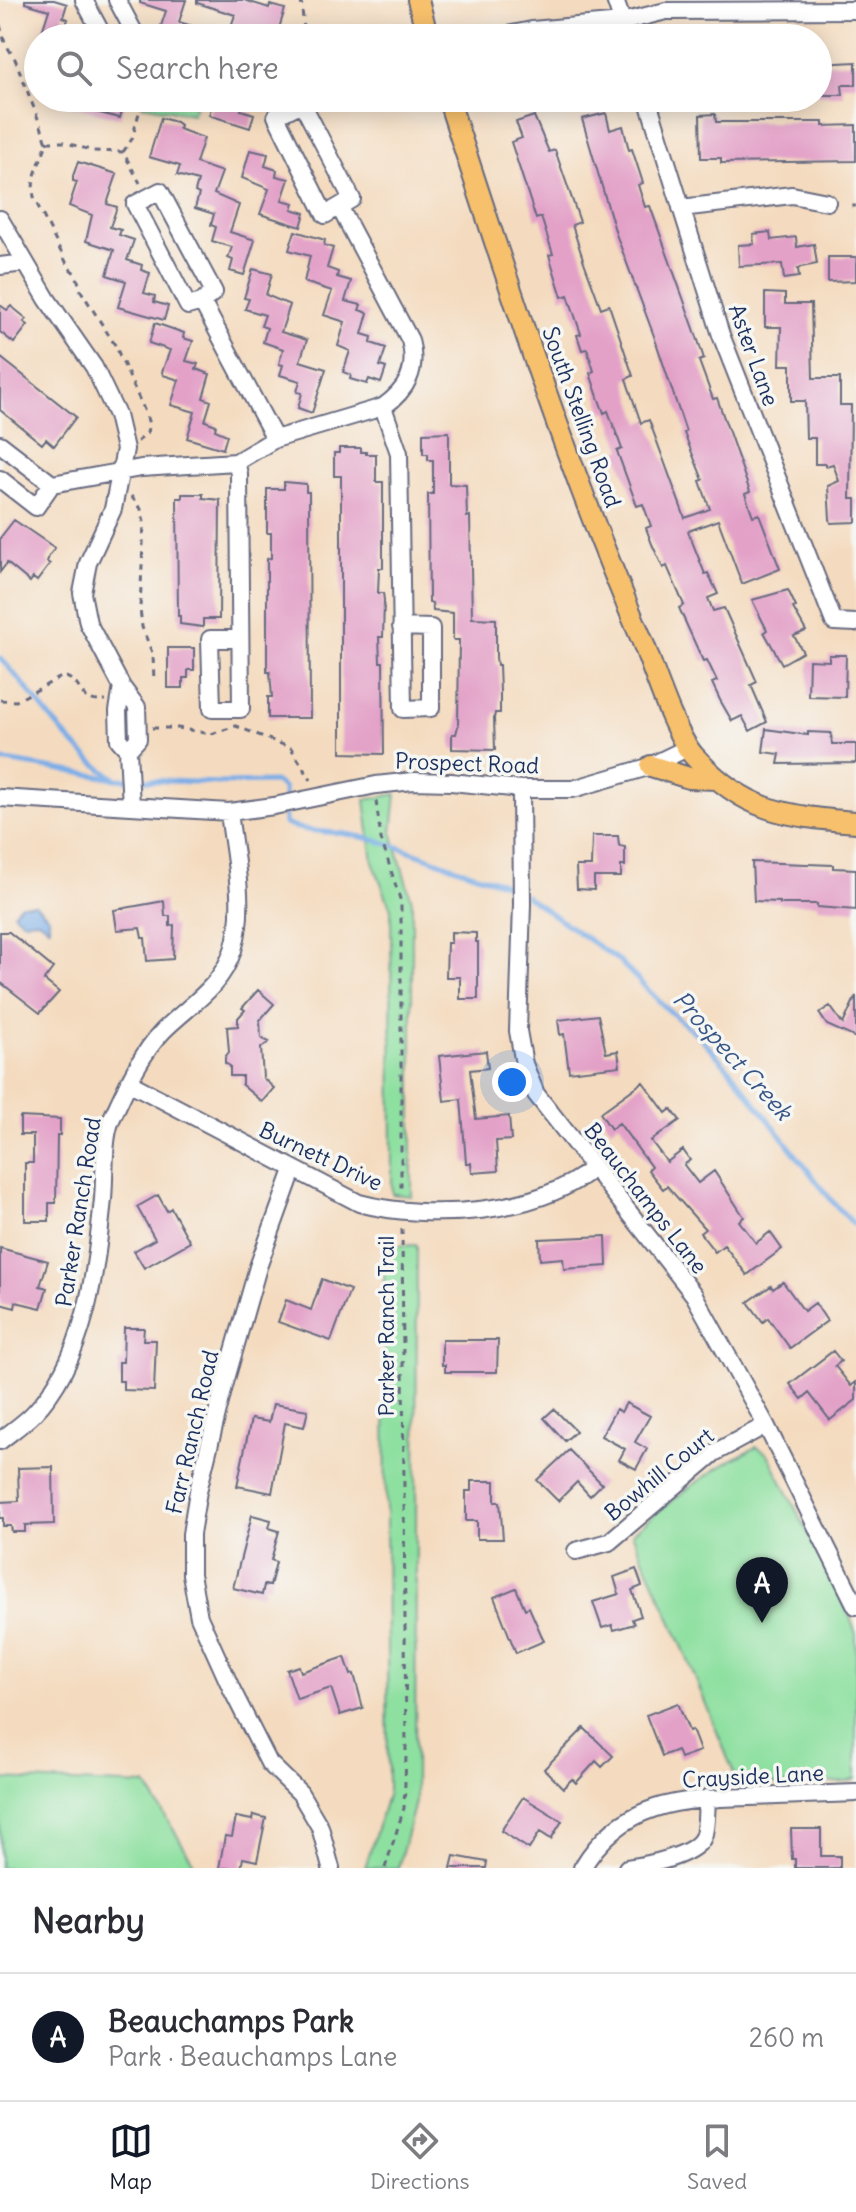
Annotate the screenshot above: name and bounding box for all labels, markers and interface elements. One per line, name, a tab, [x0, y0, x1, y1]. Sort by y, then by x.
search box	[24, 24, 832, 112]
icon: search	[52, 46, 96, 90]
text: Search here	[116, 49, 279, 87]
street label: Aster Lane	[723, 300, 785, 410]
street label: South Stelling Road	[536, 323, 628, 511]
street label: Prospect Road	[394, 746, 540, 780]
water label: Prospect Creek	[667, 984, 800, 1127]
your location	[492, 1062, 532, 1102]
street label: Parker Ranch Road	[49, 1115, 107, 1309]
street label: Burnett Drive	[255, 1115, 387, 1197]
street label: Beauchamps Lane	[578, 1117, 714, 1279]
street label: Parker Ranch Trail	[372, 1236, 400, 1416]
street label: Farr Ranch Road	[160, 1347, 224, 1517]
street label: Bowhill Court	[599, 1421, 719, 1527]
pin: A	[736, 1557, 788, 1623]
street label: Crayside Lane	[681, 1758, 825, 1794]
text: Nearby	[32, 1899, 145, 1942]
text: Beauchamps Park	[108, 2002, 354, 2040]
text: A	[50, 2021, 66, 2054]
text: 260 m	[749, 2021, 824, 2054]
text: Park · Beauchamps Lane	[108, 2040, 397, 2073]
tab: Map	[109, 2119, 153, 2195]
tab: Directions	[370, 2119, 470, 2195]
tab: Saved	[687, 2119, 747, 2195]

